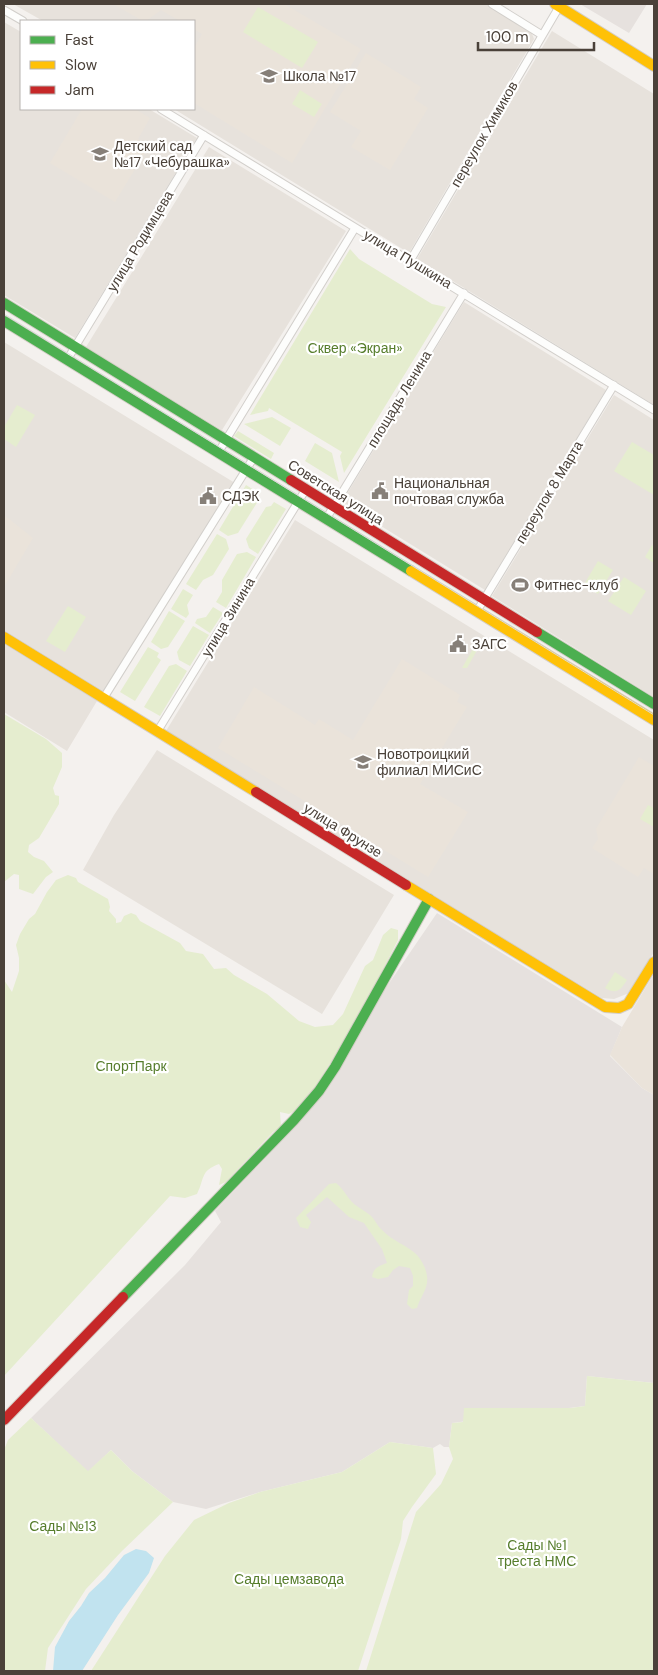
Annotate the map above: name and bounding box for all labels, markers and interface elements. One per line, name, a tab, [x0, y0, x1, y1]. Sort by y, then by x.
legend	[20, 20, 195, 110]
scale bar	[478, 20, 594, 52]
text: 100 m	[486, 27, 529, 47]
text: Fast	[65, 30, 94, 50]
text: Slow	[65, 55, 98, 75]
school or university icon: Школа №17	[259, 66, 279, 86]
place label: Школа №17	[283, 67, 356, 85]
street label: переулок Химиков	[446, 78, 522, 190]
text: Jam	[65, 80, 94, 100]
place label: Детский сад №17 «Чебурашка»	[114, 137, 230, 171]
school or university icon: Детский сад №17 «Чебурашка»	[90, 144, 110, 164]
street label: улица Родимцева	[103, 187, 177, 295]
street label: улица Пушкина	[361, 226, 456, 293]
park label: Сквер «Экран»	[308, 339, 402, 357]
street label: площадь Ленина	[363, 347, 435, 451]
street label: переулок 8 Марта	[511, 437, 587, 547]
street label: Советская улица	[285, 455, 387, 529]
place label: Национальная почтовая служба	[394, 474, 504, 508]
public building icon: Национальная почтовая служба	[370, 481, 390, 501]
public building icon: СДЭК	[198, 486, 218, 506]
place label: СДЭК	[222, 487, 260, 505]
street label: улица Зинина	[197, 574, 259, 660]
sports icon: Фитнес-клуб	[510, 575, 530, 595]
place label: Фитнес-клуб	[534, 576, 619, 594]
public building icon: ЗАГС	[448, 634, 468, 654]
place label: ЗАГС	[472, 635, 507, 653]
place label: Новотроицкий филиал МИСиС	[377, 745, 482, 779]
school or university icon: Новотроицкий филиал МИСиС	[353, 752, 373, 772]
street label: улица Фрунзе	[300, 799, 386, 861]
park label: СпортПарк	[95, 1057, 167, 1075]
park label: Сады №13	[29, 1517, 97, 1535]
park label: Сады №1 треста НМС	[498, 1536, 576, 1570]
park label: Сады цемзавода	[234, 1570, 344, 1588]

